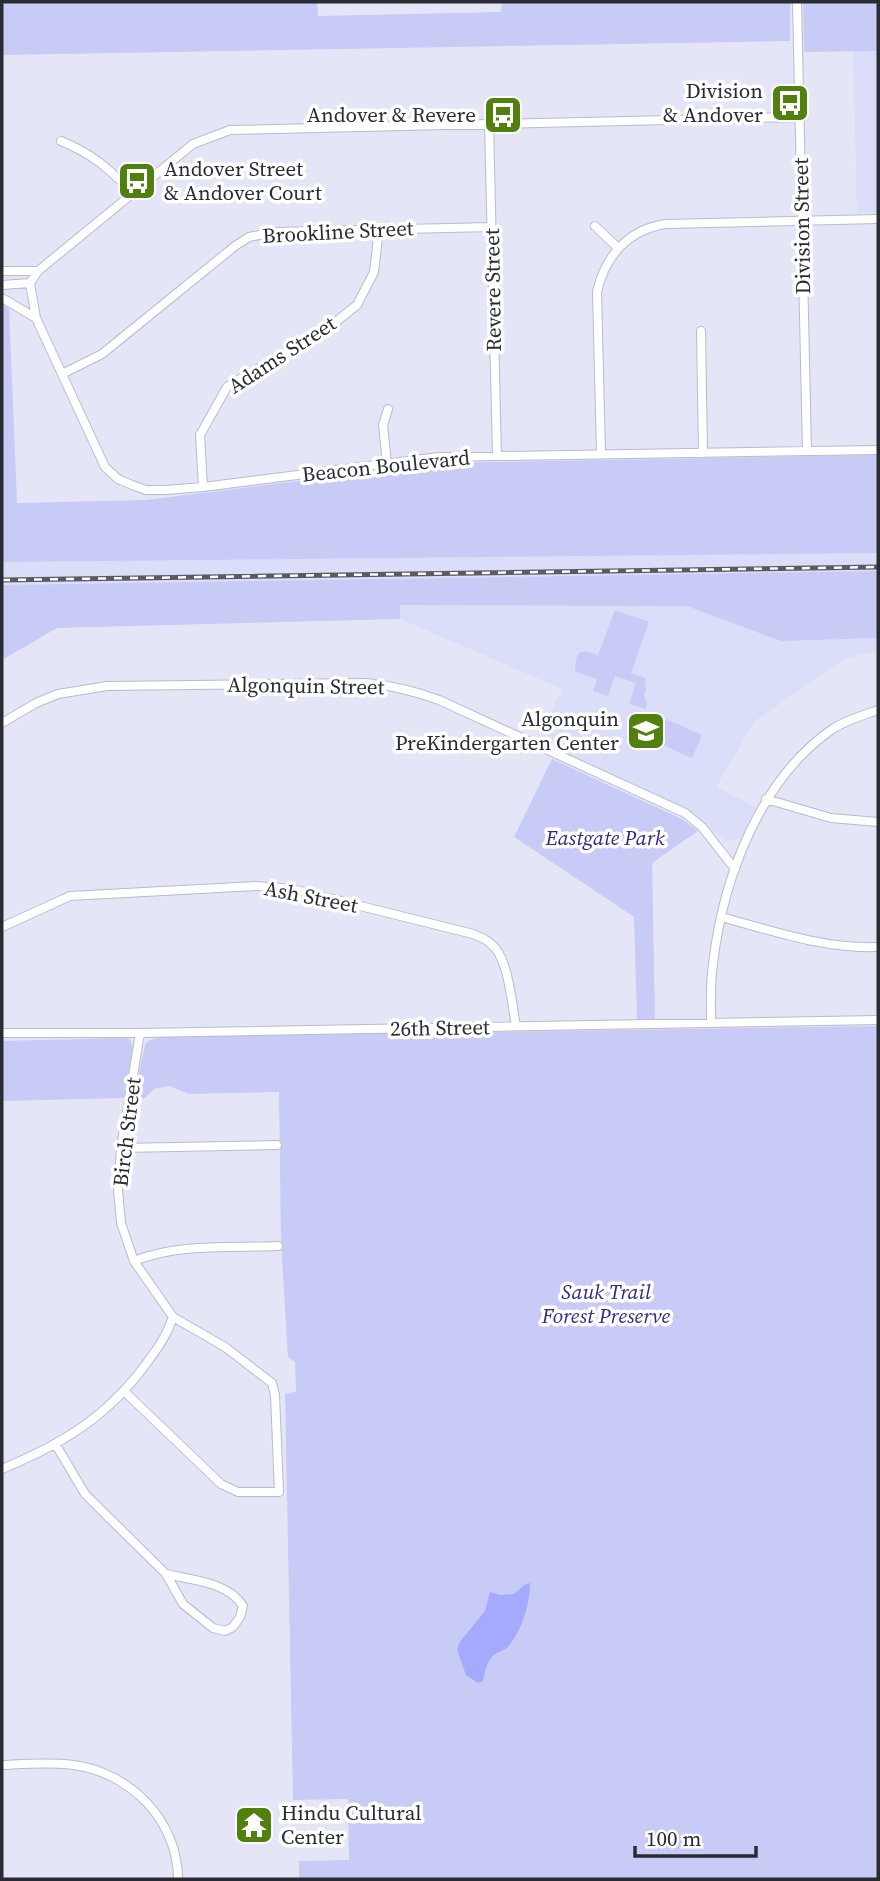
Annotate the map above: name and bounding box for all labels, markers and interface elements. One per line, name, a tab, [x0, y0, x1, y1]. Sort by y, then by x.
place label: Division & Andover	[663, 76, 763, 129]
bus stop icon: Division & Andover	[769, 82, 811, 124]
bus stop icon: Andover & Revere	[482, 94, 524, 136]
place label: Andover & Revere	[307, 100, 476, 129]
place label: Andover Street & Andover Court	[164, 154, 322, 207]
street label: Division Street	[786, 157, 817, 295]
bus stop icon: Andover Street & Andover Court	[116, 160, 158, 202]
street label: Brookline Street	[262, 213, 414, 250]
street label: Revere Street	[477, 228, 508, 352]
street label: Adams Street	[222, 309, 341, 400]
street label: Beacon Boulevard	[301, 442, 471, 489]
street label: Algonquin Street	[227, 670, 385, 701]
place label: Algonquin PreKindergarten Center	[395, 704, 619, 757]
school or university icon: Algonquin PreKindergarten Center	[625, 710, 667, 752]
park label: Eastgate Park	[544, 823, 665, 852]
street label: Ash Street	[262, 873, 360, 920]
street label: 26th Street	[390, 1012, 490, 1043]
street label: Birch Street	[105, 1075, 148, 1188]
park label: Sauk Trail Forest Preserve	[541, 1277, 671, 1330]
place label: Hindu Cultural Center	[281, 1798, 422, 1851]
temple icon: Hindu Cultural Center	[233, 1804, 275, 1846]
scale bar	[635, 1814, 756, 1858]
text: 100 m	[646, 1824, 701, 1853]

